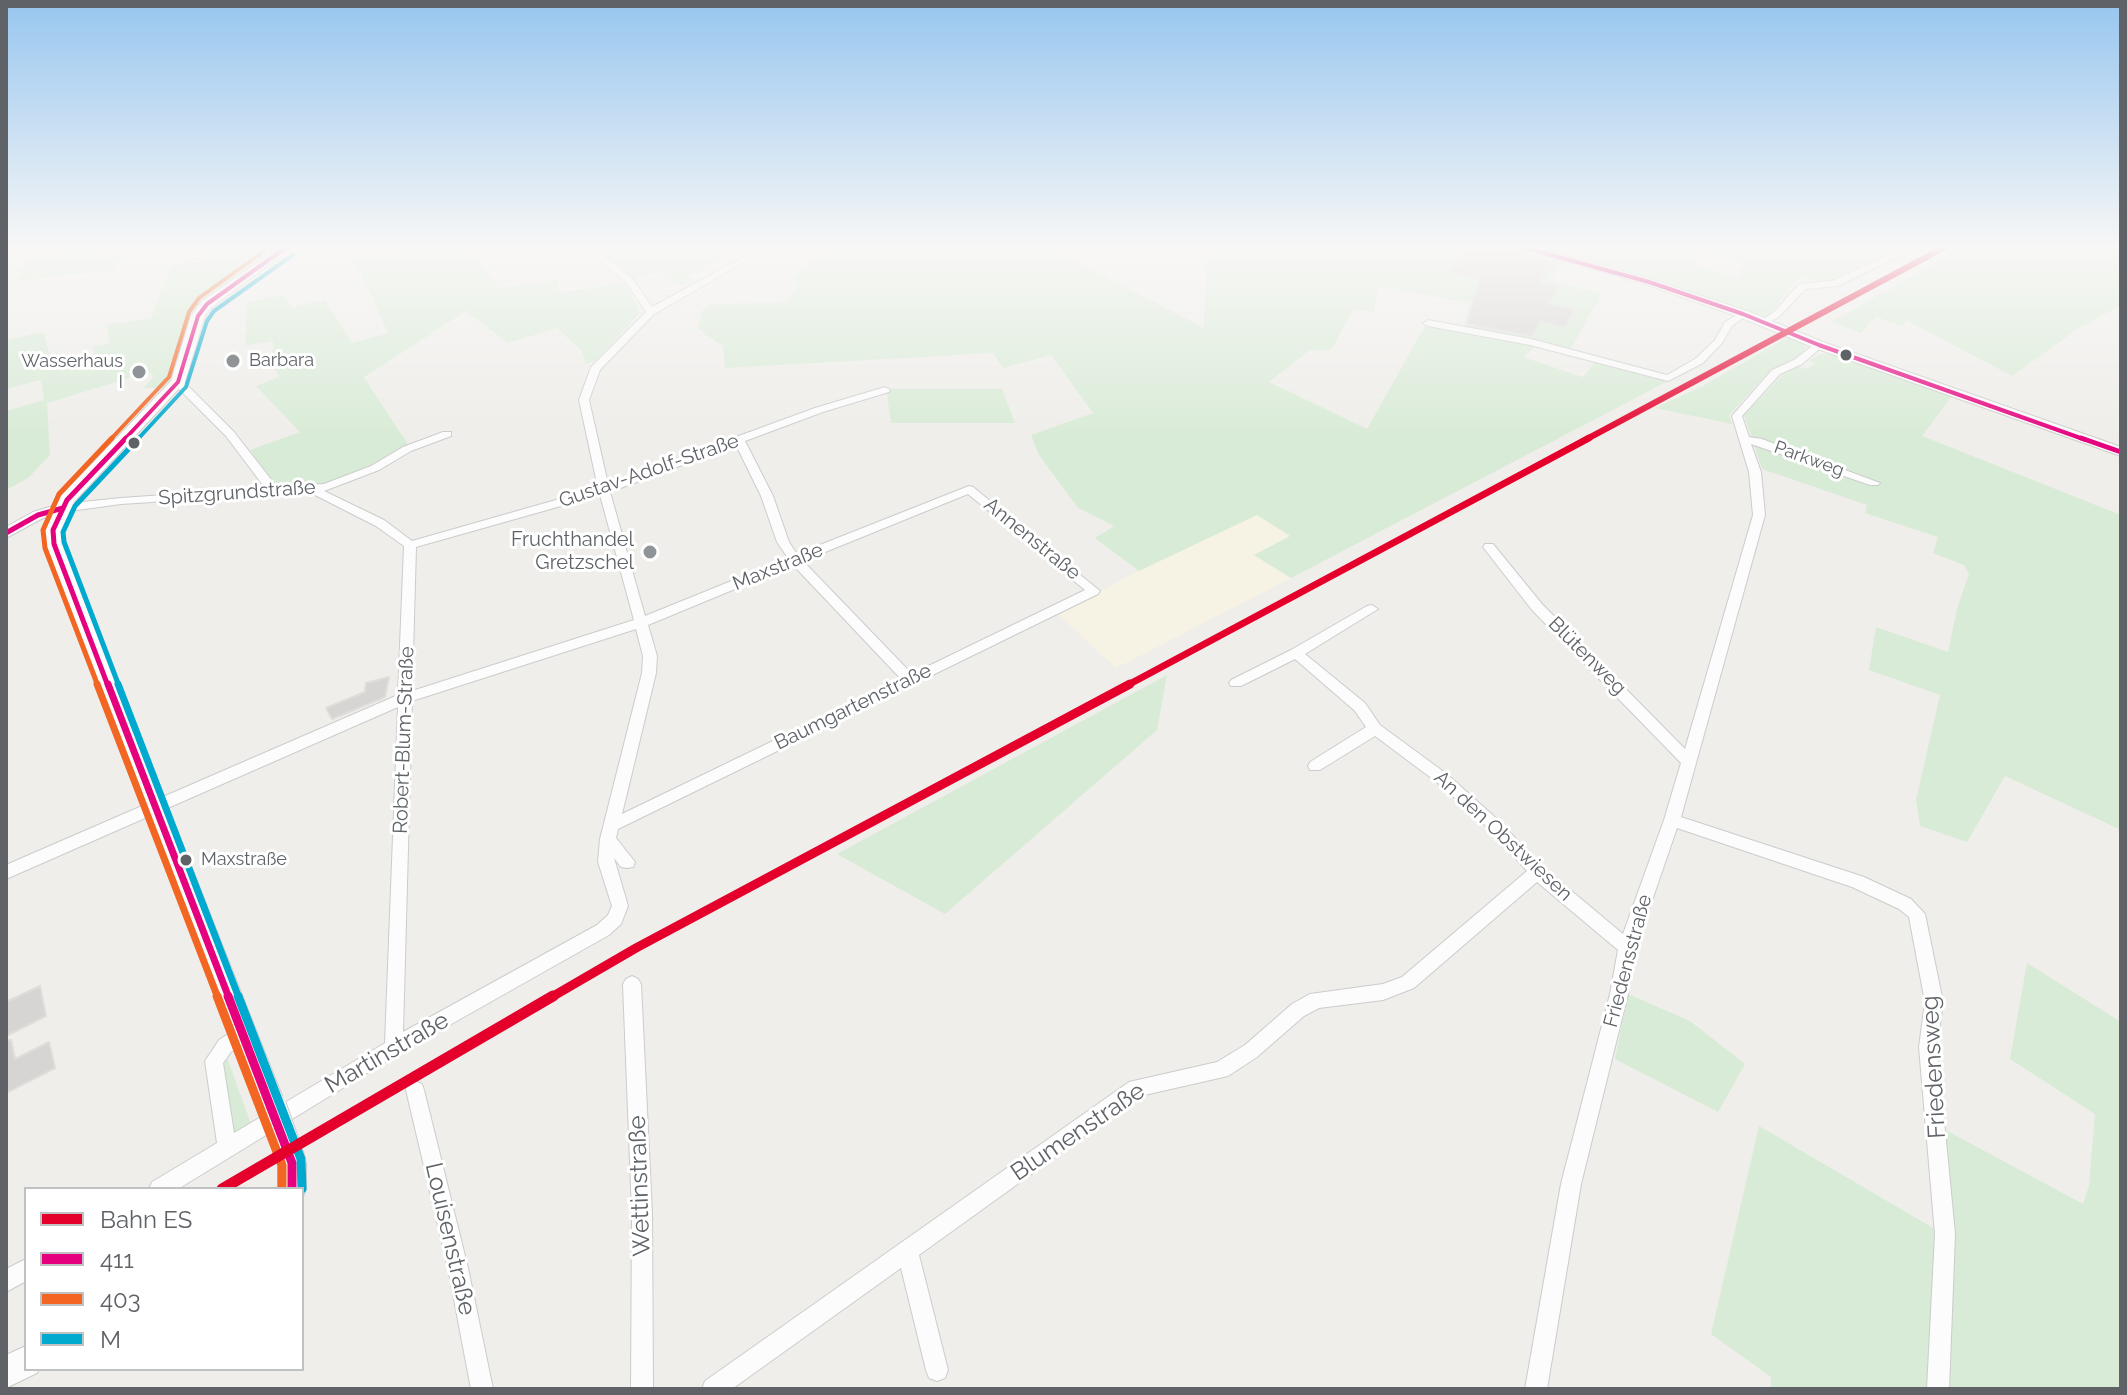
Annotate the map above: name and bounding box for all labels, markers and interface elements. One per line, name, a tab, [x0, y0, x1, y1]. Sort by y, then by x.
unlabelled marker	[1838, 347, 1854, 363]
place label: Barbara	[249, 350, 314, 372]
place label: Wasserhaus I	[21, 351, 123, 394]
marker: Barbara	[224, 352, 242, 370]
marker: Wasserhaus I	[130, 363, 148, 381]
street label: Gustav-Adolf-Straße	[556, 429, 742, 513]
unlabelled marker	[126, 435, 142, 451]
street label: Parkweg	[1771, 436, 1847, 482]
street label: Spitzgrundstraße	[158, 476, 316, 510]
street label: Annenstraße	[979, 493, 1085, 585]
place label: Fruchthandel Gretzschel	[511, 528, 634, 575]
street label: Maxstraße	[729, 538, 827, 596]
marker: Fruchthandel Gretzschel	[641, 543, 659, 561]
street label: Blütenweg	[1543, 612, 1631, 700]
street label: Robert-Blum-Straße	[389, 646, 419, 834]
street label: Baumgartenstraße	[771, 659, 935, 755]
street label: An den Obstwiesen	[1429, 766, 1577, 906]
place label: Maxstraße	[201, 849, 287, 871]
marker: Maxstraße	[178, 852, 194, 868]
street label: Friedensstraße	[1599, 892, 1657, 1030]
street label: Friedensweg	[1916, 995, 1952, 1139]
street label: Martinstraße	[320, 1006, 454, 1100]
street label: Blumenstraße	[1006, 1077, 1150, 1187]
street label: Wettinstraße	[623, 1115, 657, 1257]
street label: Louisenstraße	[418, 1160, 482, 1318]
legend	[24, 1187, 304, 1371]
text: Bahn ES	[100, 1205, 192, 1234]
text: 411	[100, 1245, 134, 1274]
text: 403	[100, 1285, 141, 1314]
text: M	[100, 1325, 121, 1354]

